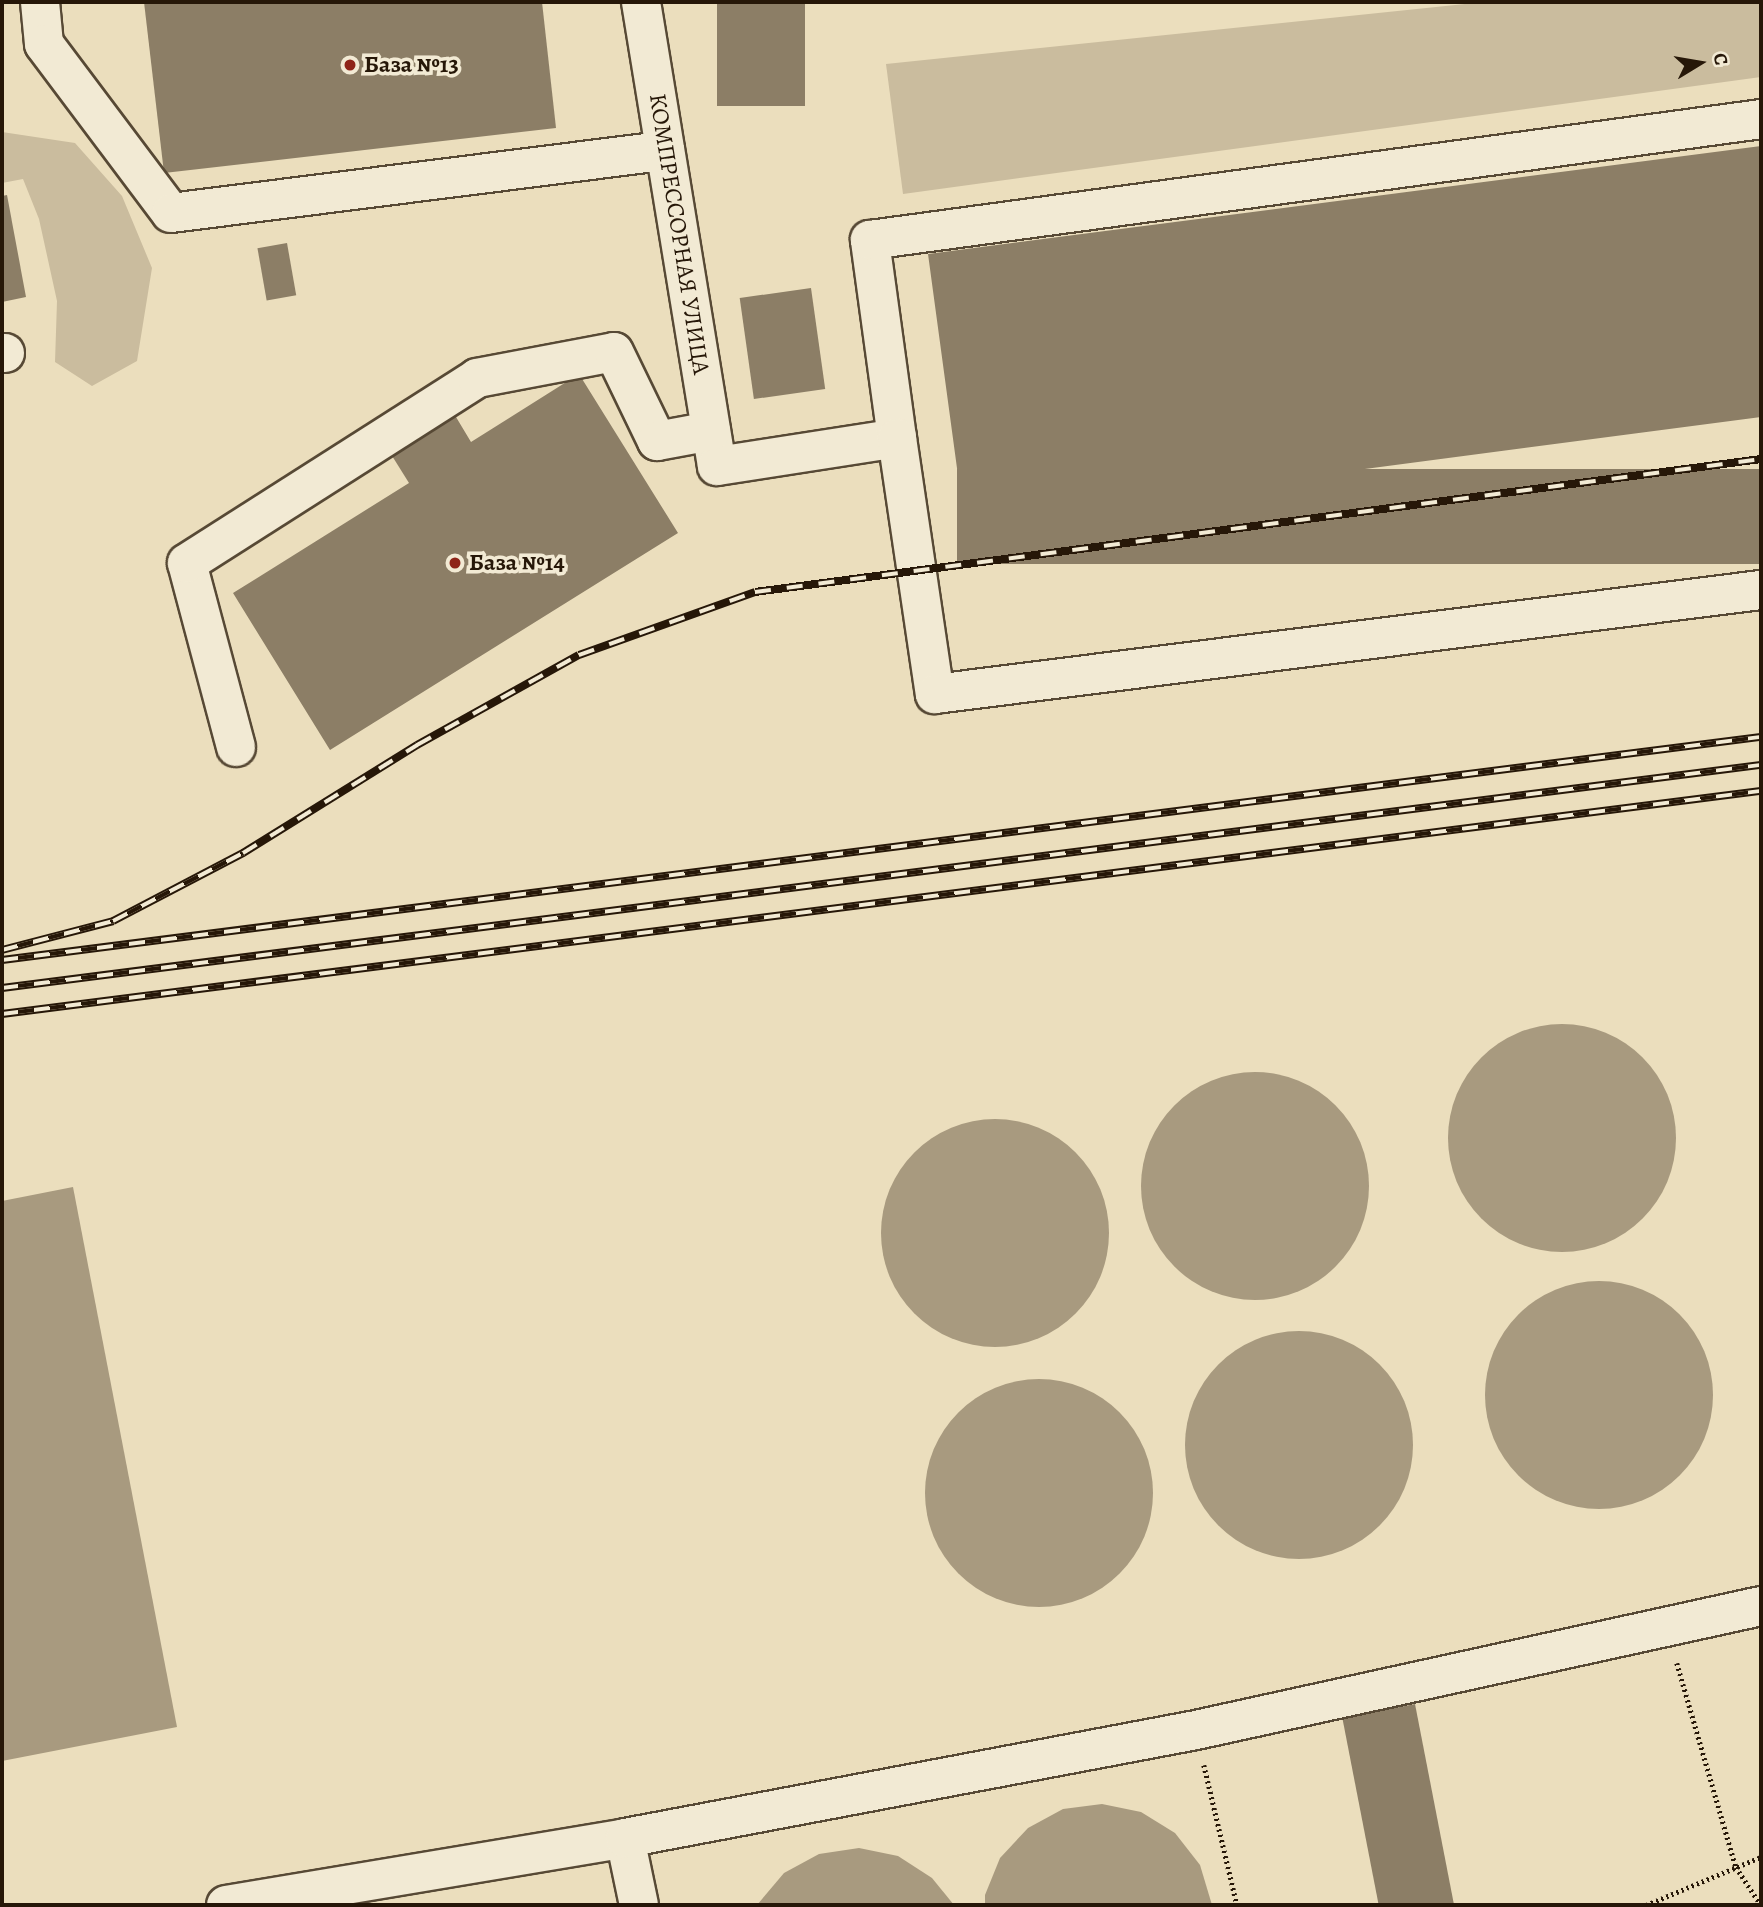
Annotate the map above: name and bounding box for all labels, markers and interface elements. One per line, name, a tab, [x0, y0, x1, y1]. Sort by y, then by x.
north arrow	[1665, 28, 1735, 98]
place label: База №13	[364, 51, 459, 79]
text: С	[1707, 51, 1734, 67]
marker: База №13	[342, 57, 358, 73]
street label: КОМПРЕССОРНАЯ УЛИЦА	[643, 91, 715, 377]
place label: База №14	[469, 549, 565, 577]
marker: База №14	[447, 555, 463, 571]

